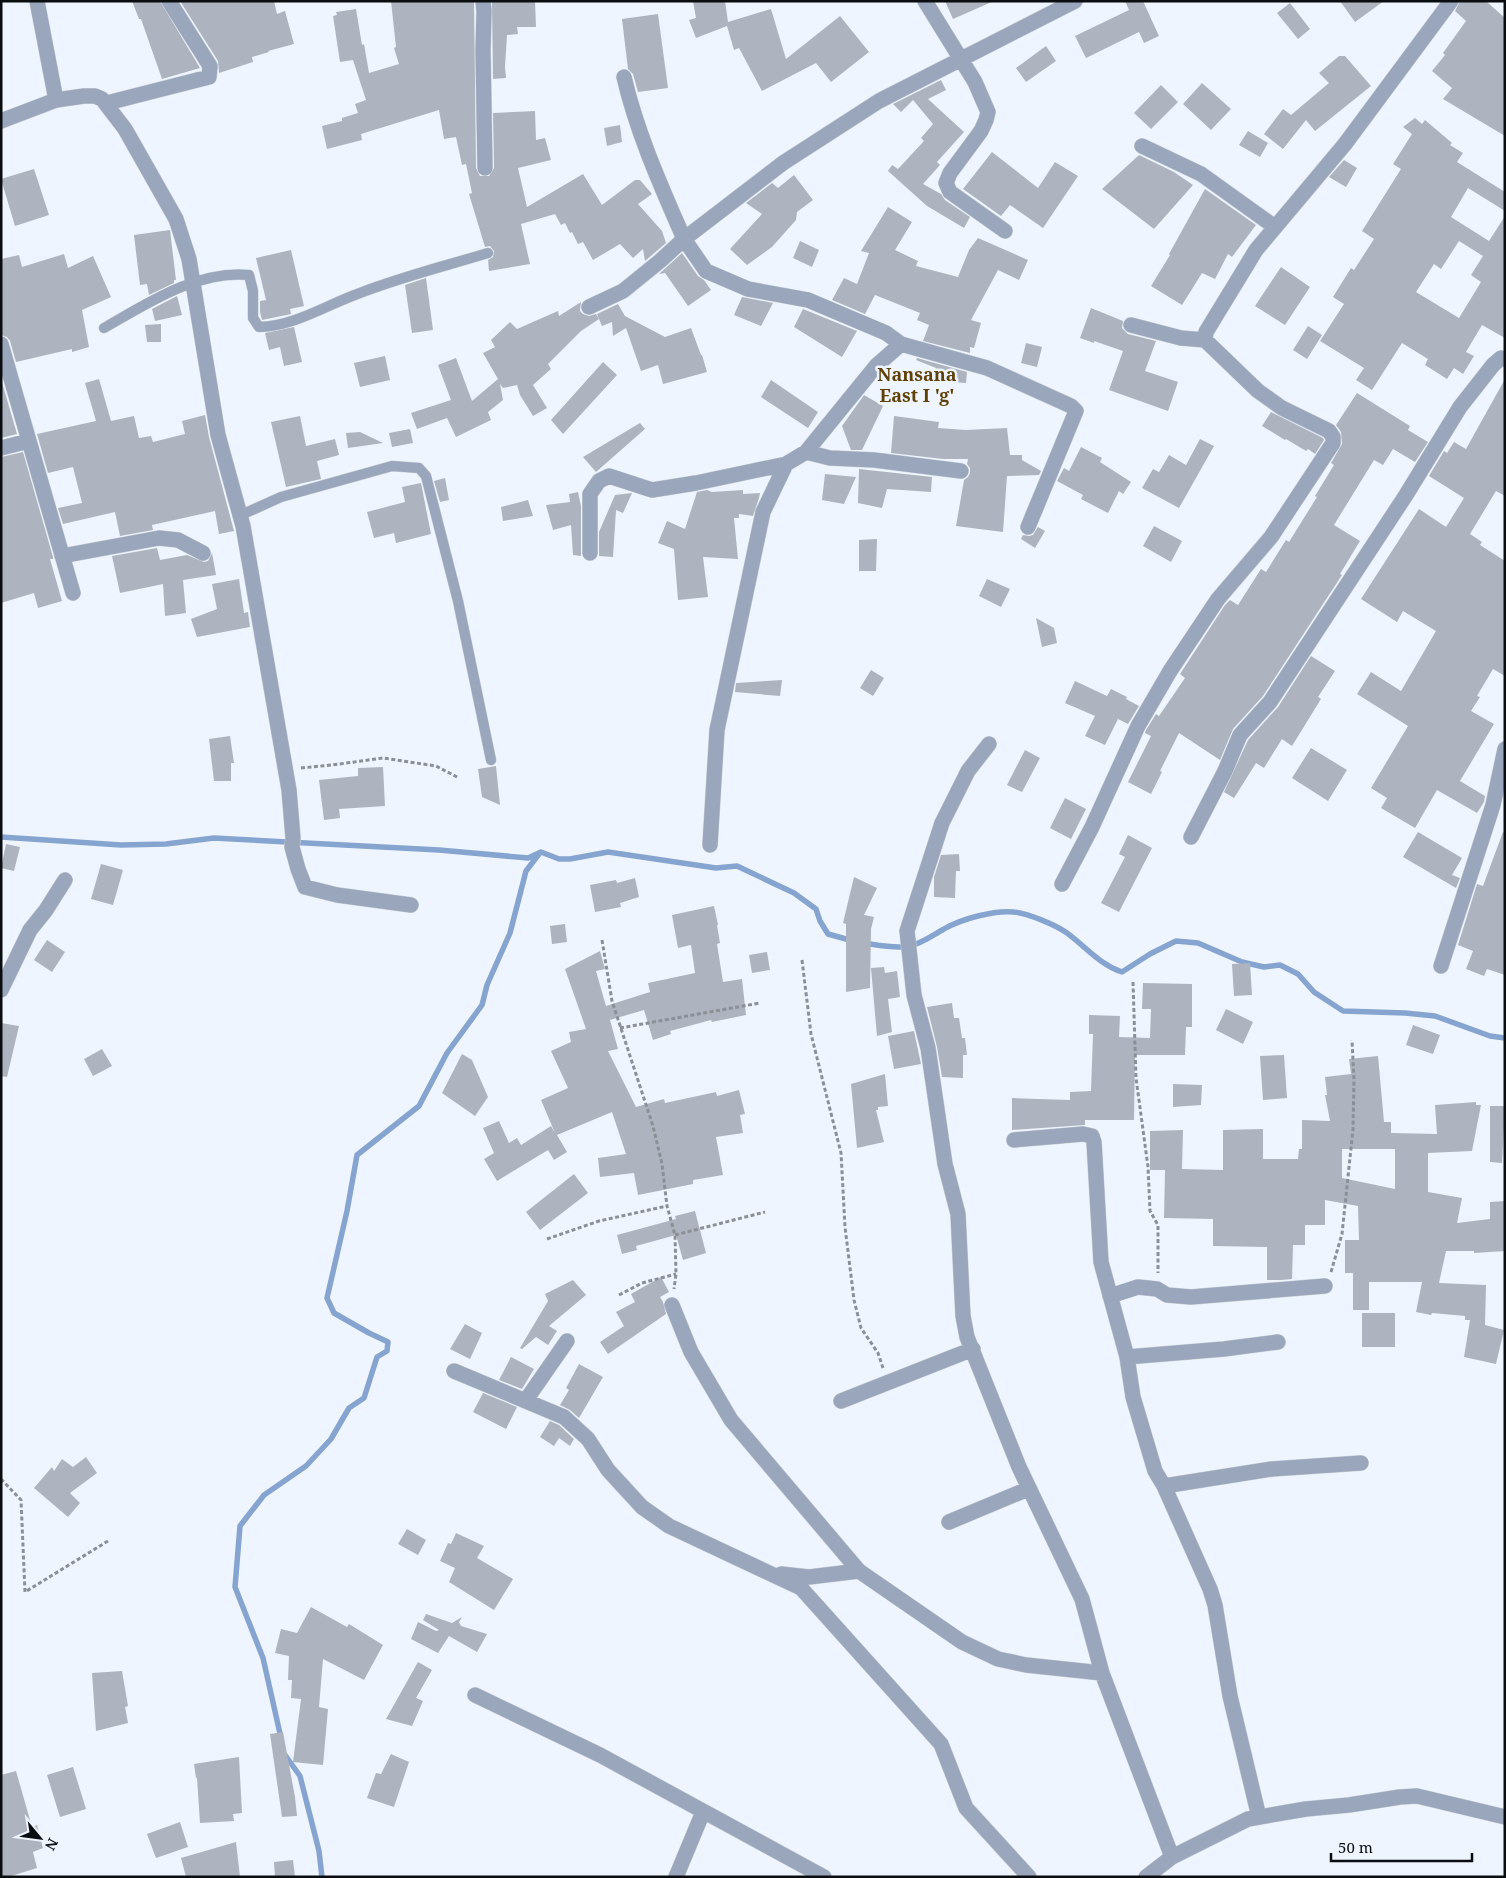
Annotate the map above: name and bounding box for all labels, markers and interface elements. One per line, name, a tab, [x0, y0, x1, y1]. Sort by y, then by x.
district label: Nansana East I 'g'	[877, 362, 957, 407]
north arrow	[15, 1813, 65, 1863]
scale bar	[1331, 1830, 1472, 1862]
text: N	[41, 1835, 63, 1854]
text: 50 m	[1338, 1837, 1373, 1857]

